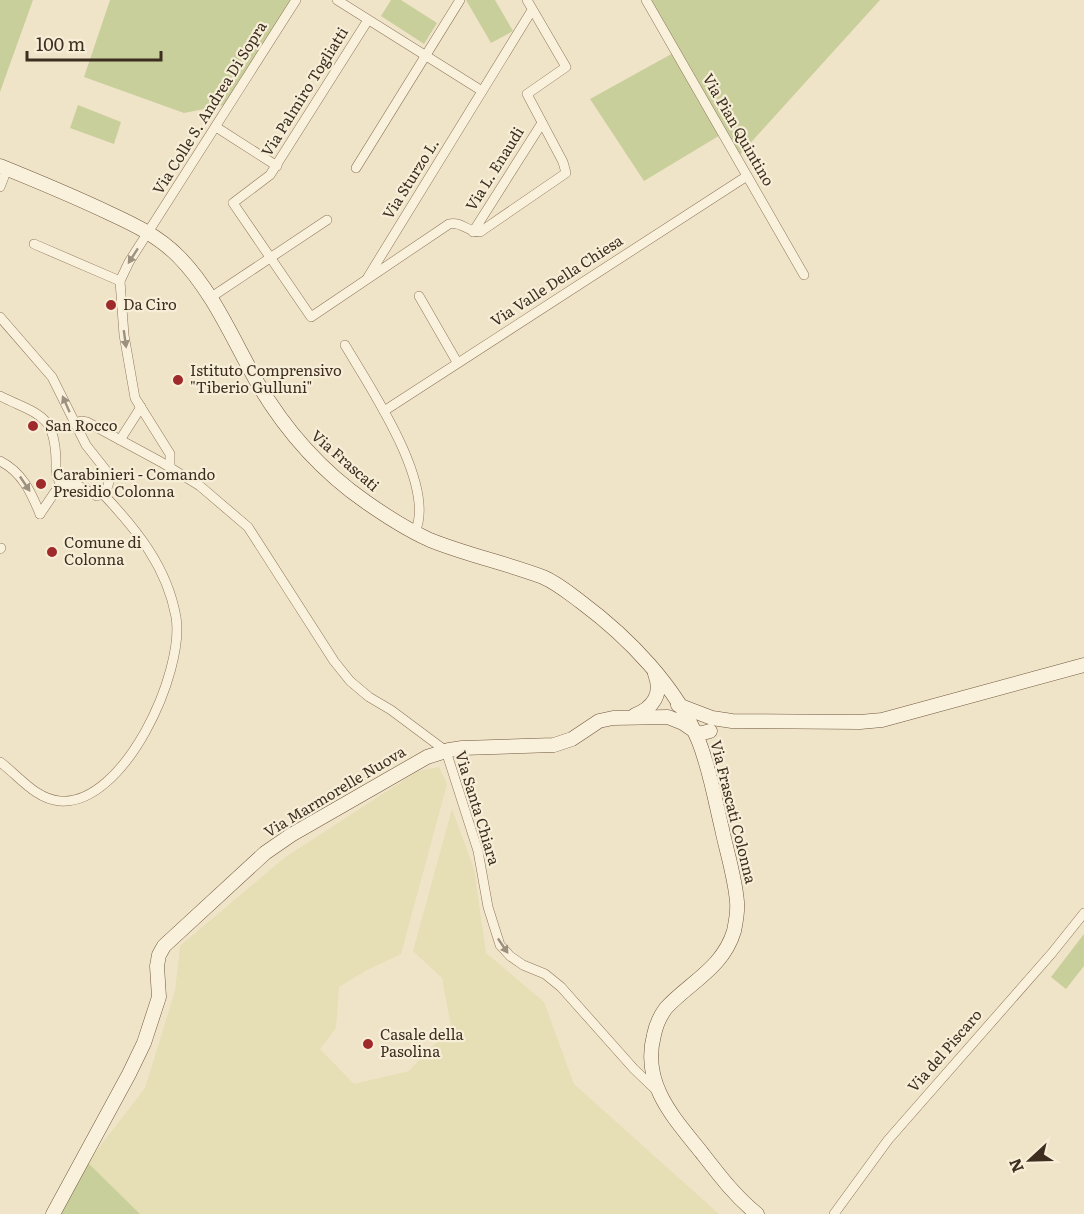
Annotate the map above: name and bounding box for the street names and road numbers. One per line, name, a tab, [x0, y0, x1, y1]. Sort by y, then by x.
street label: Via Colle S. Andrea Di Sopra	[146, 15, 272, 198]
street label: Via Palmiro Togliatti	[254, 22, 353, 161]
street label: Via Pian Quintino	[698, 69, 781, 190]
street label: Via L. Enaudi	[459, 122, 529, 215]
street label: Via Sturzo L.	[376, 133, 444, 223]
street label: Via Valle Della Chiesa	[486, 228, 628, 331]
street label: Via Frascati	[307, 424, 385, 496]
street label: Via Frascati Colonna	[705, 737, 764, 887]
street label: Via Marmorelle Nuova	[259, 739, 410, 842]
street label: Via Santa Chiara	[450, 748, 507, 868]
street label: Via del Piscaro	[901, 1003, 987, 1097]

